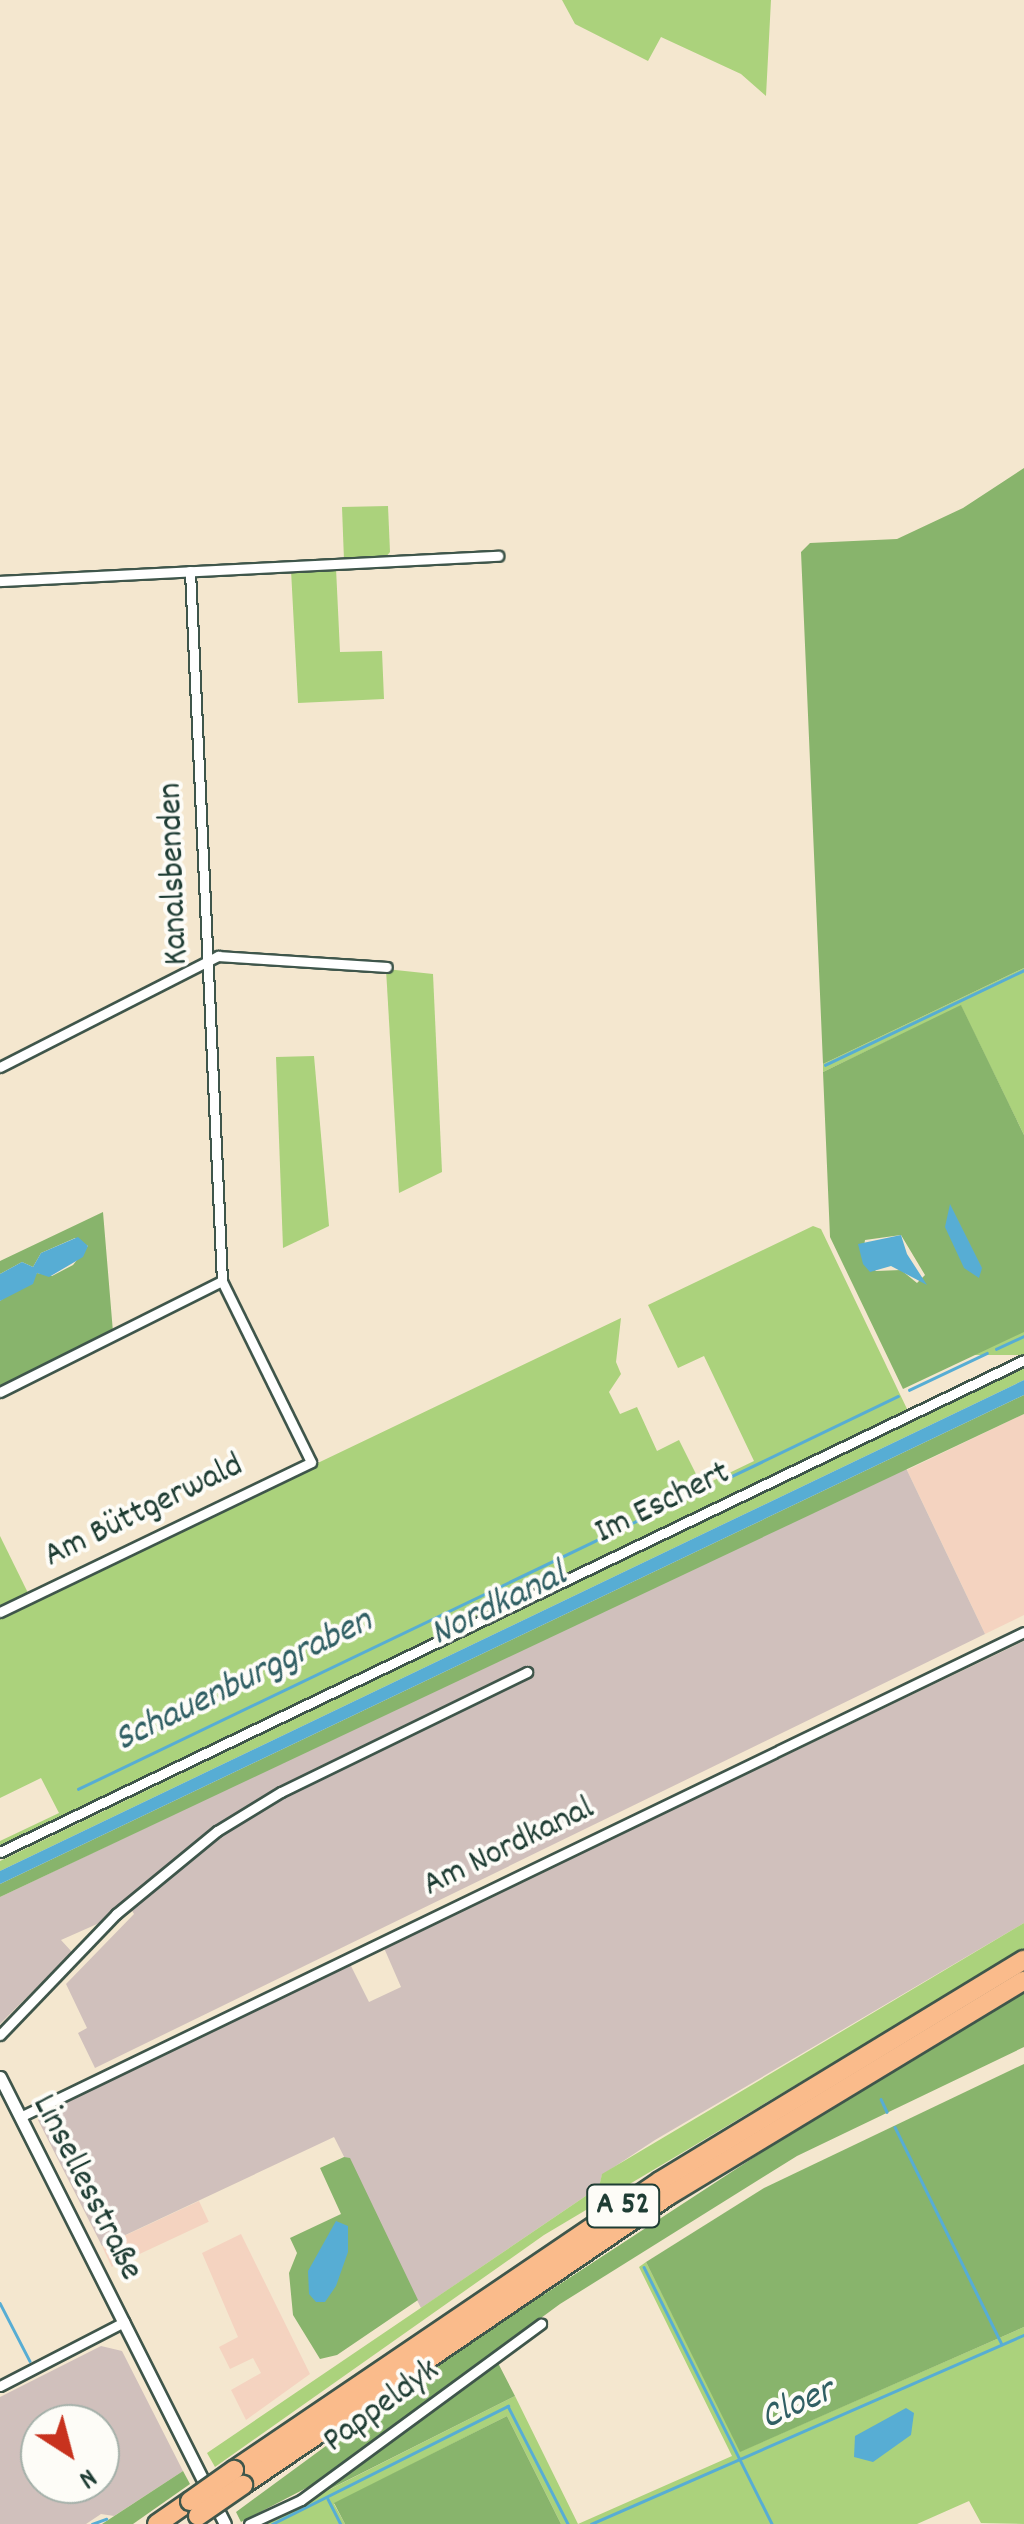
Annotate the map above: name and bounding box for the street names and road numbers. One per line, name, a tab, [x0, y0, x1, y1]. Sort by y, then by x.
street label: Kanalsbenden	[151, 782, 199, 966]
street label: Am Büttgerwald	[38, 1446, 250, 1578]
street label: Im Eschert	[589, 1453, 737, 1555]
street label: Am Nordkanal	[417, 1789, 601, 1907]
street label: Linsellesstraße	[21, 2088, 151, 2288]
road number: A 52	[586, 2179, 660, 2233]
street label: Pappeldyk	[316, 2351, 448, 2463]

